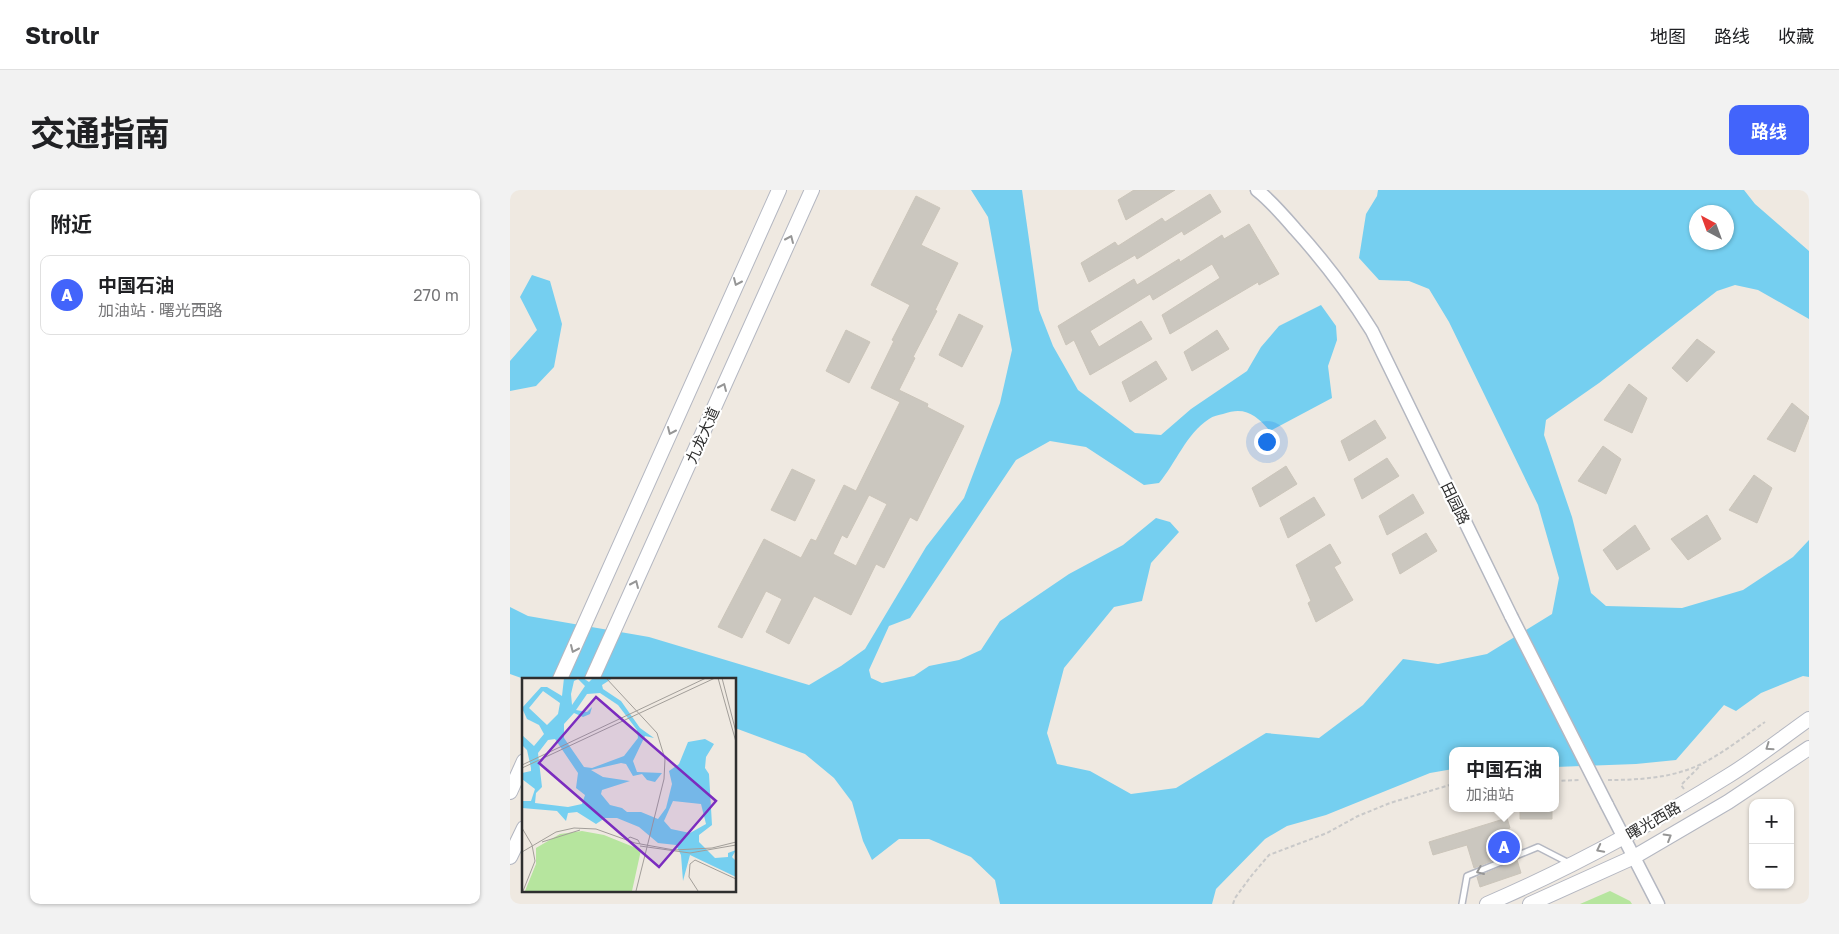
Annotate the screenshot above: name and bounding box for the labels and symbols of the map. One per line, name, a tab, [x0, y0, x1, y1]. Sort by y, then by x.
north arrow	[1689, 205, 1734, 250]
one-way arrow	[783, 235, 794, 244]
one-way arrow	[733, 277, 744, 286]
one-way arrow	[717, 383, 727, 392]
street label: 九龙大道	[682, 404, 722, 466]
one-way arrow	[667, 426, 678, 435]
your location	[1254, 429, 1280, 455]
street label: 田园路	[1438, 479, 1474, 527]
one-way arrow	[629, 580, 639, 589]
one-way arrow	[569, 644, 580, 653]
inset map	[522, 678, 736, 892]
one-way arrow	[1765, 741, 1775, 750]
street label: 曙光西路	[1623, 797, 1683, 843]
pin: A	[1488, 828, 1520, 866]
one-way arrow	[1663, 834, 1672, 844]
one-way arrow	[1597, 843, 1606, 853]
one-way arrow	[1476, 865, 1484, 875]

